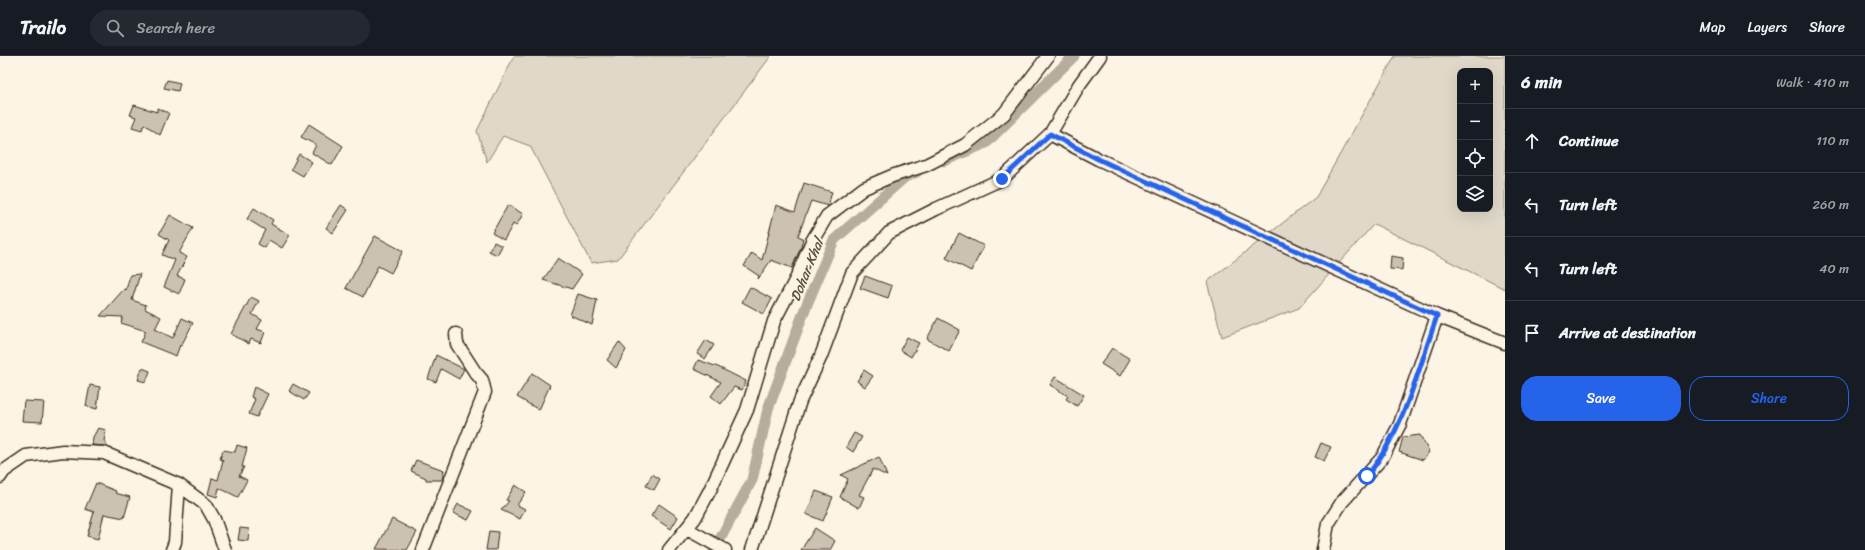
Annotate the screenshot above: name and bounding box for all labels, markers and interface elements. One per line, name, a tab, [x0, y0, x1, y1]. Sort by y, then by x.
search box	[90, 10, 370, 46]
text: Trailo	[20, 11, 66, 44]
text: Search here	[136, 15, 215, 41]
text: Map	[1700, 15, 1725, 40]
text: Layers	[1747, 15, 1787, 40]
text: Share	[1809, 15, 1845, 40]
icon: search	[104, 17, 126, 39]
text: 6 min	[1521, 67, 1562, 97]
map controls	[1457, 68, 1493, 212]
button: +	[1457, 68, 1493, 104]
text: Walk · 410 m	[1776, 71, 1849, 94]
button: −	[1457, 104, 1493, 140]
text: Continue	[1559, 128, 1619, 154]
text: 110 m	[1816, 129, 1849, 152]
icon: ahead	[1521, 130, 1543, 152]
button: locate	[1457, 140, 1493, 176]
route end	[993, 170, 1011, 188]
button: layers	[1457, 176, 1493, 212]
text: Turn left	[1559, 192, 1617, 218]
text: 260 m	[1813, 193, 1849, 216]
icon: left	[1521, 194, 1543, 216]
water label: Dohar Khal	[783, 232, 832, 305]
text: Turn left	[1559, 256, 1617, 282]
text: 40 m	[1819, 257, 1849, 280]
icon: left	[1521, 258, 1543, 280]
text: Arrive at destination	[1559, 320, 1696, 346]
icon: arrive	[1521, 322, 1543, 344]
button: Save	[1521, 376, 1681, 421]
button: Share	[1689, 376, 1849, 421]
route start	[1358, 467, 1376, 485]

